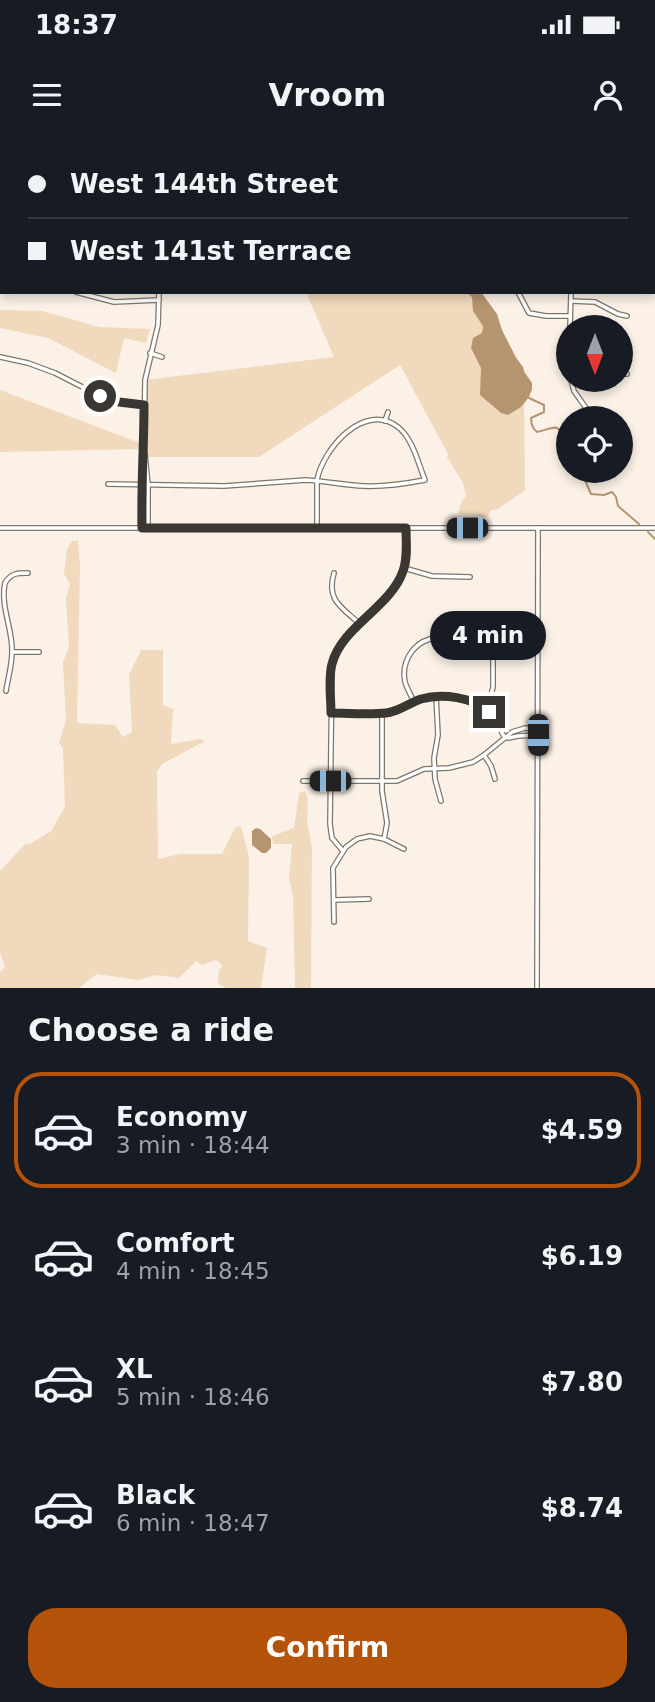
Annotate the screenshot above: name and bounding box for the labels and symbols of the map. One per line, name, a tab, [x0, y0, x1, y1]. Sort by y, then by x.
north arrow	[556, 315, 634, 392]
route start	[84, 380, 116, 412]
car	[447, 518, 489, 539]
callout: 4 min	[431, 610, 547, 660]
route end	[473, 696, 505, 728]
car	[528, 714, 549, 756]
car	[310, 771, 352, 792]

